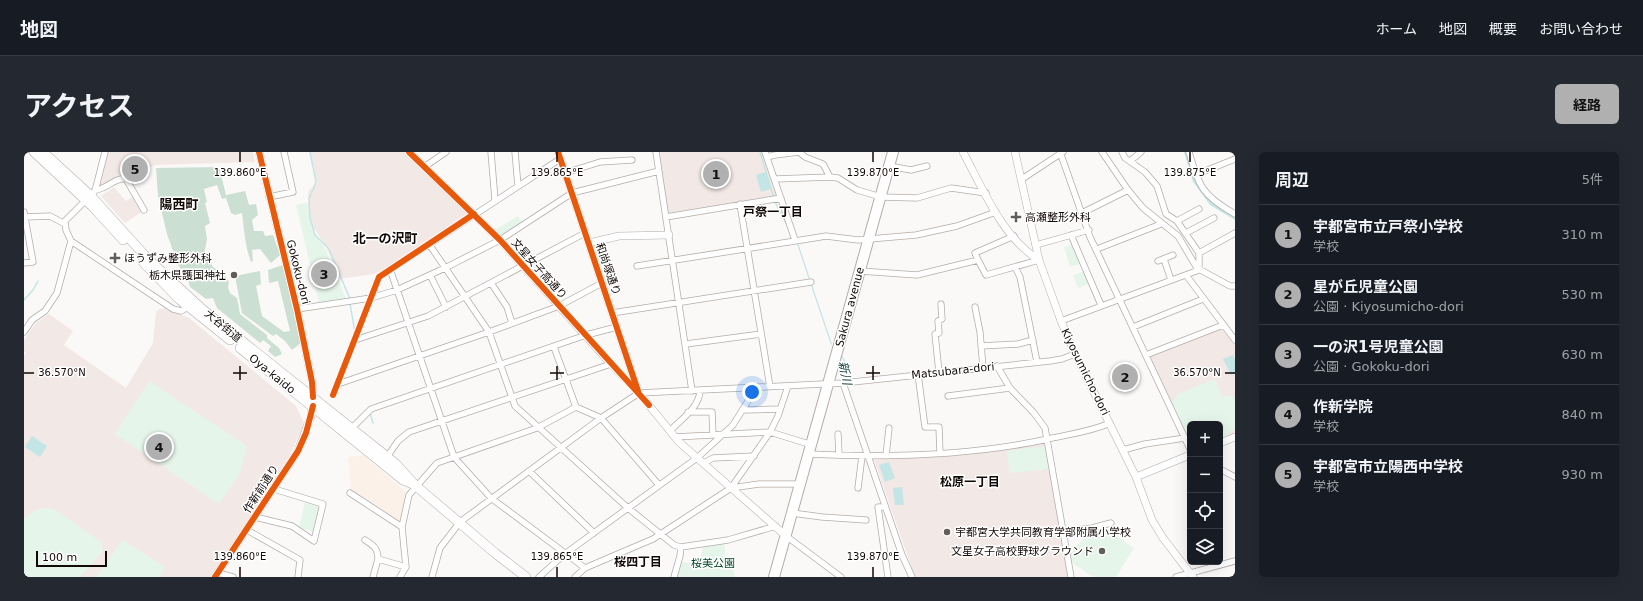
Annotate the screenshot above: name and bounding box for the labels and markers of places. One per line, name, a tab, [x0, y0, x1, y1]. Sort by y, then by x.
pin: 5	[122, 154, 148, 184]
pin: 1	[703, 159, 729, 189]
marker: 高瀬整形外科	[1010, 211, 1022, 223]
place label: 高瀬整形外科	[1025, 211, 1091, 224]
marker: ほうずみ整形外科	[109, 252, 121, 264]
place label: ほうずみ整形外科	[124, 252, 212, 265]
pin: 3	[311, 259, 337, 289]
place label: 栃木県護国神社	[149, 269, 226, 282]
marker: 栃木県護国神社	[229, 270, 239, 280]
pin: 2	[1112, 362, 1138, 392]
pin: 4	[146, 432, 172, 462]
place label: 宇都宮大学共同教育学部附属小学校	[955, 526, 1131, 539]
marker: 宇都宮大学共同教育学部附属小学校	[942, 527, 952, 537]
place label: 文星女子高校野球グラウンド	[951, 545, 1094, 558]
marker: 文星女子高校野球グラウンド	[1097, 546, 1107, 556]

